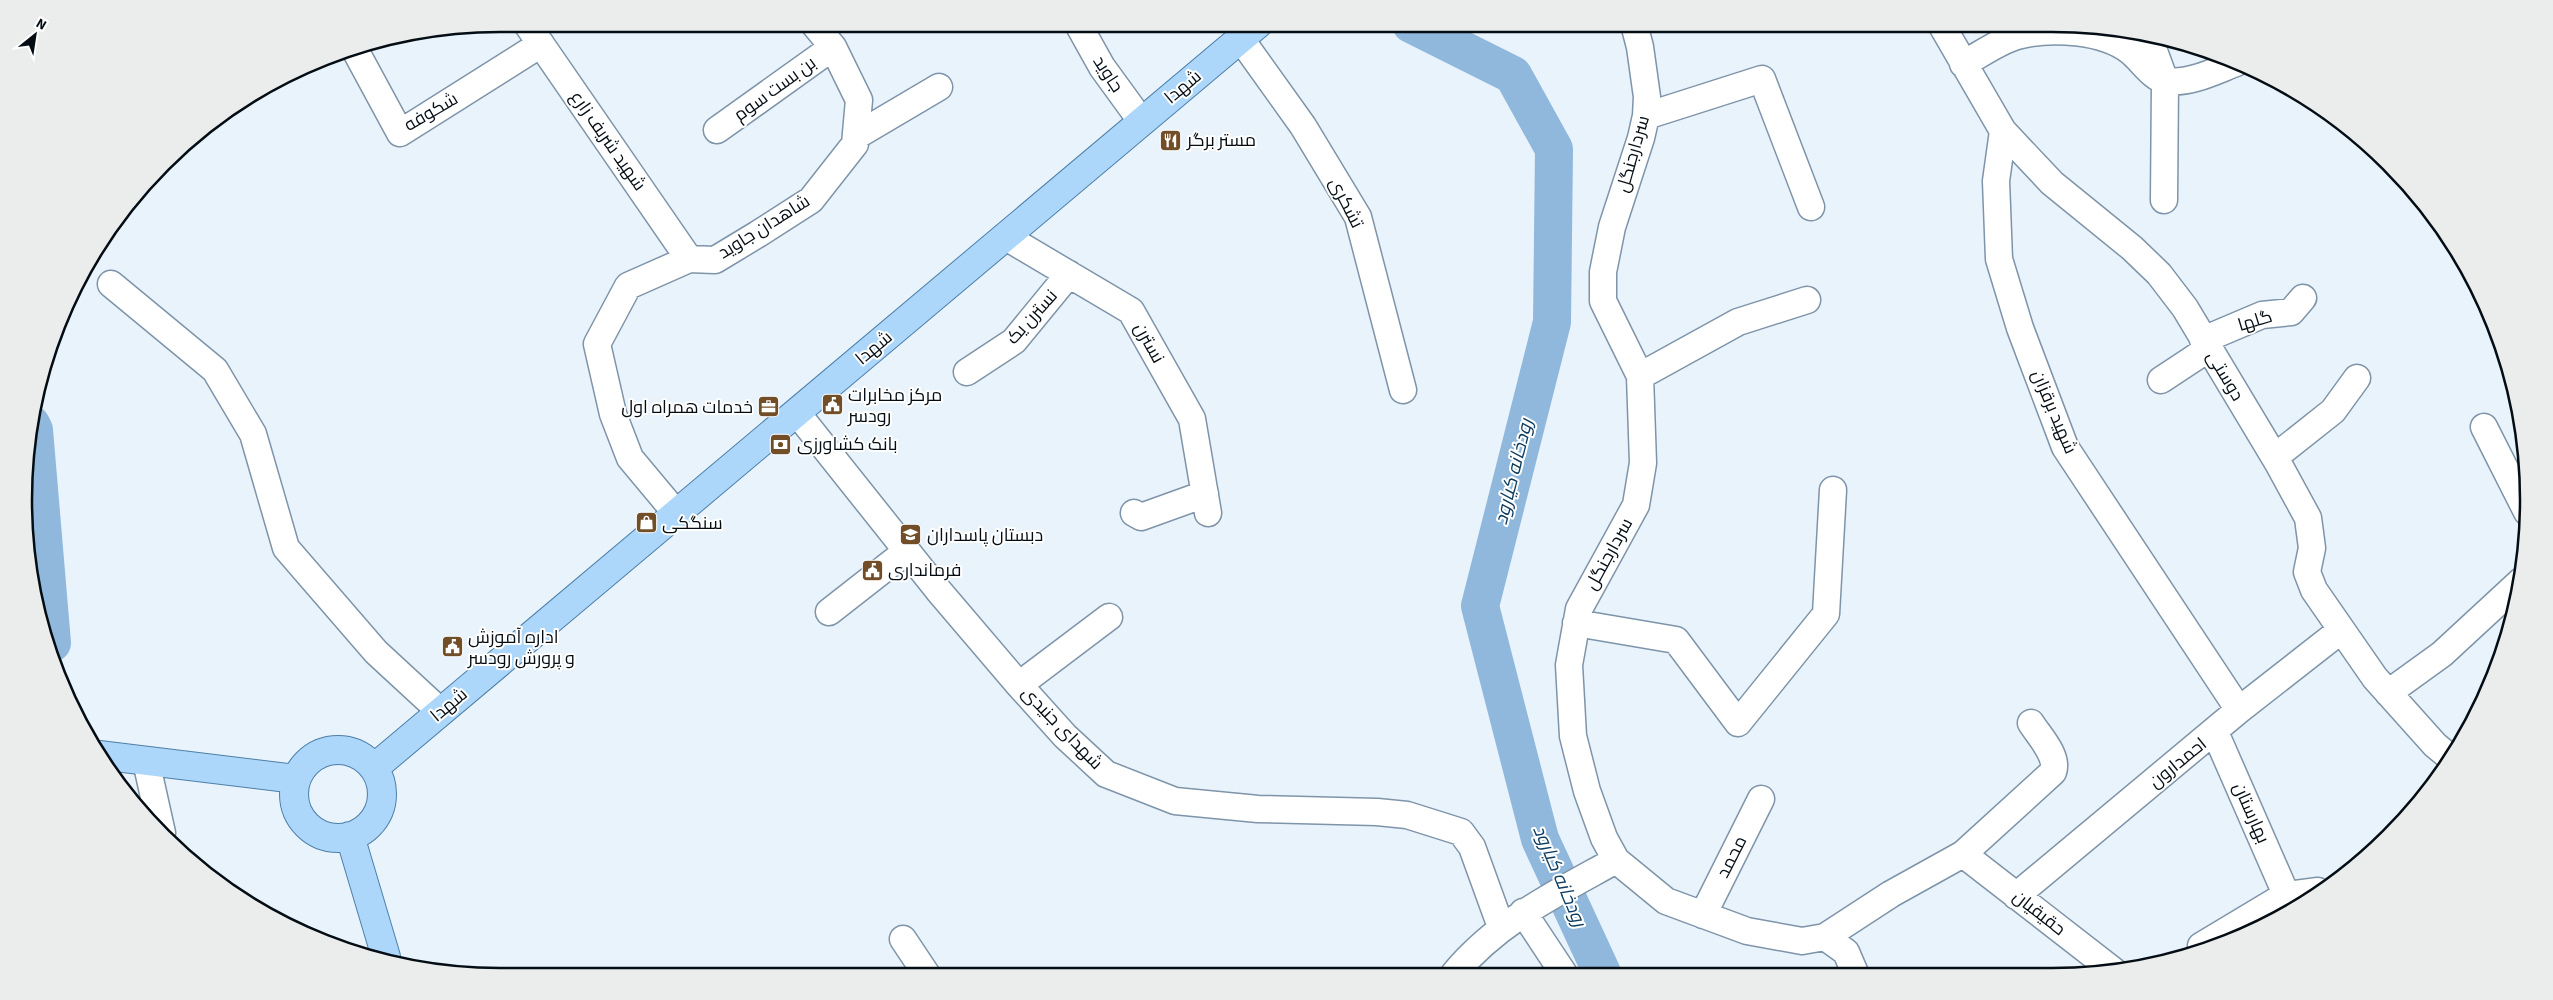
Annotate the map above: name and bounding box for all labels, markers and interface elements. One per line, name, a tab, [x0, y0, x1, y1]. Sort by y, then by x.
north arrow	[10, 10, 60, 60]
text: N	[32, 14, 50, 36]
street label: بن بست سوم	[729, 51, 821, 127]
street label: جاوید	[1087, 51, 1129, 97]
street label: شهدا	[1159, 64, 1207, 110]
street label: شهید شریف زارع	[564, 86, 652, 196]
street label: شکوفه	[399, 87, 463, 137]
street label: سردارجنگل	[1610, 113, 1656, 195]
restaurant icon: مستر برگر	[1159, 128, 1183, 152]
place label: مستر برگر	[1186, 128, 1256, 153]
street label: تشکری	[1323, 173, 1369, 233]
street label: شاهدان جاوید	[713, 189, 815, 265]
street label: نسترن یک	[1001, 284, 1063, 350]
street label: گلها	[2235, 304, 2275, 338]
street label: نسترن	[1128, 318, 1170, 368]
street label: شهدا	[850, 325, 898, 371]
street label: دوستی	[2200, 346, 2250, 406]
street label: شهید برقزان	[2025, 366, 2083, 458]
place label: مرکز مخابرات رودسر	[847, 383, 942, 429]
public building icon: مرکز مخابرات رودسر	[820, 393, 844, 417]
place label: خدمات همراه اول	[621, 395, 753, 420]
office icon: خدمات همراه اول	[757, 395, 781, 419]
water label: رودخانه کیارود	[1488, 414, 1541, 528]
bank icon: بانک کشاورزى	[769, 432, 793, 456]
place label: بانک کشاورزى	[797, 432, 898, 457]
shop icon: سنگکى	[634, 511, 658, 535]
place label: سنگکى	[662, 511, 723, 536]
street label: سردارجنگل	[1579, 513, 1639, 595]
school or university icon: دبستان پاسداران	[899, 523, 923, 547]
place label: دبستان پاسداران	[927, 523, 1043, 548]
public building icon: فرماندارى	[860, 558, 884, 582]
place label: فرماندارى	[888, 558, 961, 583]
place label: اداره آموزش و پرورش رودسر	[467, 625, 575, 671]
public building icon: اداره آموزش و پرورش رودسر	[440, 635, 464, 659]
street label: شهدای جنیدی	[1016, 681, 1108, 775]
street label: شهدا	[425, 682, 473, 728]
street label: احمدارون	[2144, 732, 2212, 794]
street label: بهارستان	[2227, 779, 2275, 847]
water label: رودخانه کیارود	[1525, 821, 1593, 933]
street label: محمد	[1711, 832, 1753, 882]
street label: حقیقیان	[2007, 884, 2071, 942]

